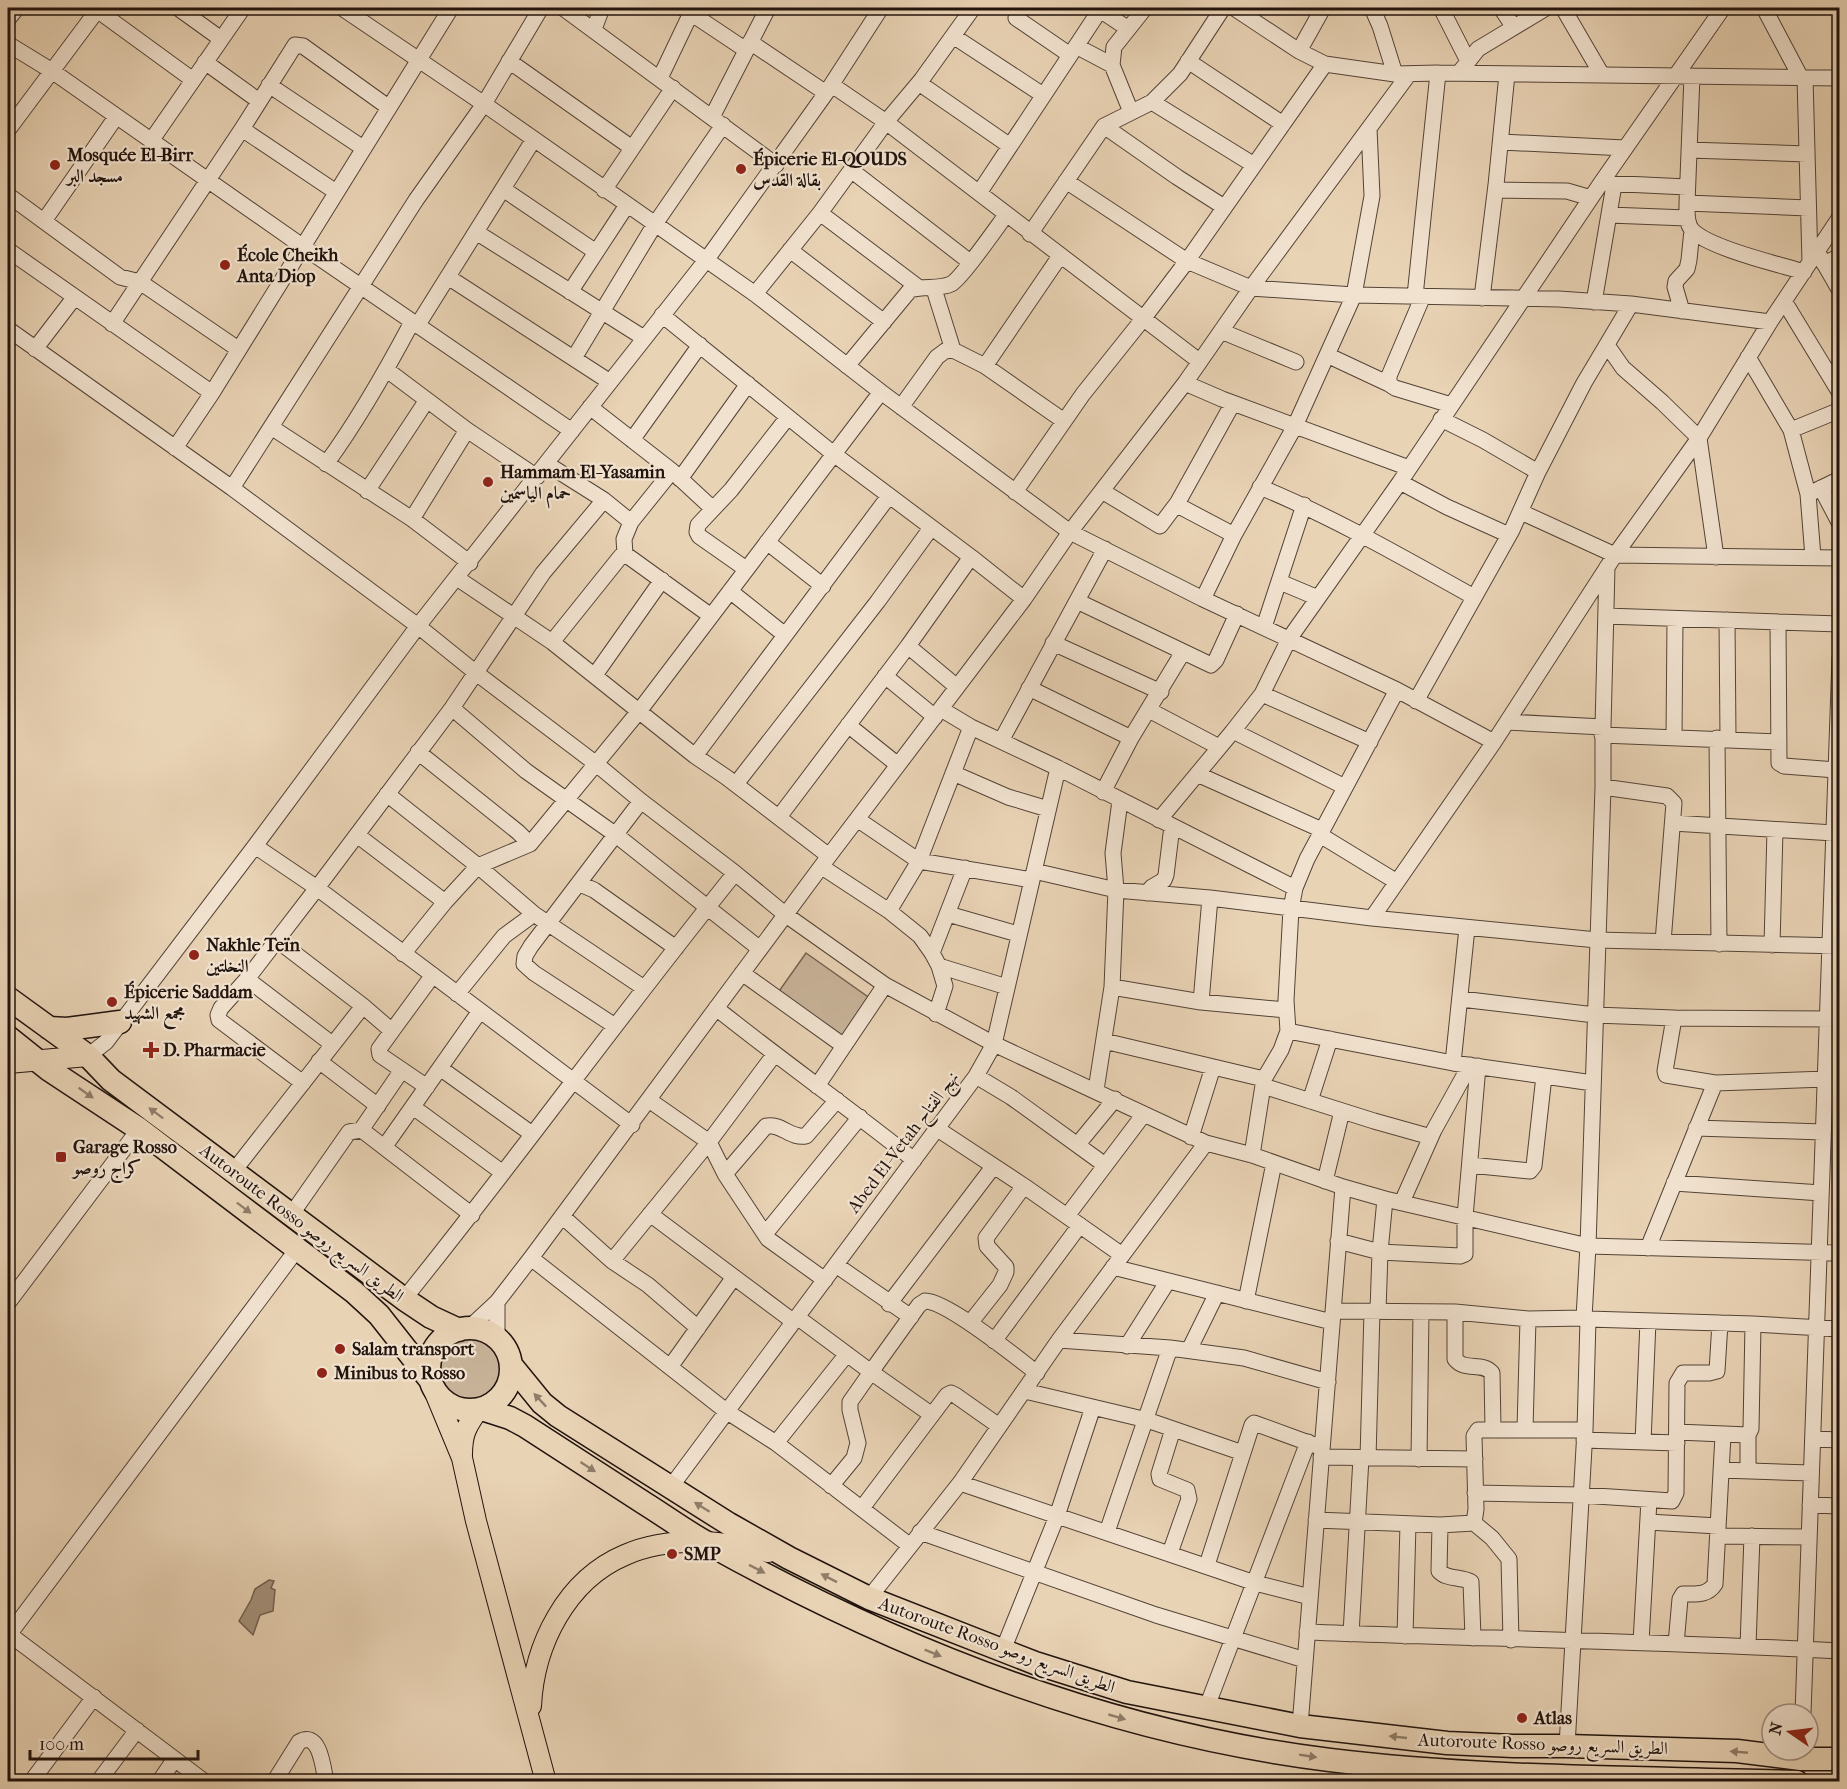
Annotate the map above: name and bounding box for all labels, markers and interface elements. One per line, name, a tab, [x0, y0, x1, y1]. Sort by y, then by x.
place label: Mosquée El-Birr مسجد البر	[65, 145, 193, 187]
place label: Épicerie El-QOUDS بقالة القدس	[753, 147, 907, 191]
marker: Mosquée El-Birr مسجد البر	[48, 158, 62, 172]
marker: Épicerie El-QOUDS بقالة القدس	[734, 162, 748, 176]
place label: École Cheikh Anta Diop	[236, 243, 339, 287]
marker: École Cheikh Anta Diop	[218, 258, 232, 272]
place label: Hammam El-Yasamin حمام الياسمين	[500, 462, 666, 509]
marker: Hammam El-Yasamin حمام الياسمين	[481, 475, 495, 489]
place label: Nakhle Teïn النخلتين	[206, 935, 300, 977]
marker: Nakhle Teïn النخلتين	[187, 948, 201, 962]
place label: Épicerie Saddam مجمع الشهيد	[124, 980, 254, 1030]
marker: Épicerie Saddam مجمع الشهيد	[105, 995, 119, 1009]
place label: D. Pharmacie	[163, 1040, 266, 1061]
marker: D. Pharmacie	[144, 1043, 158, 1057]
street label: Abed El-Vetah نهج الفتاح	[843, 1067, 967, 1221]
one-way arrow	[78, 1087, 94, 1099]
one-way arrow	[148, 1108, 163, 1120]
place label: Garage Rosso كراج روصو	[71, 1137, 177, 1184]
street label: Autoroute Rosso الطريق السريع روصو	[192, 1139, 408, 1311]
marker: Garage Rosso كراج روصو	[54, 1150, 68, 1164]
one-way arrow	[236, 1201, 252, 1214]
place label: Salam transport	[352, 1339, 475, 1360]
marker: Salam transport	[333, 1342, 347, 1356]
place label: Minibus to Rosso	[333, 1363, 465, 1384]
marker: Minibus to Rosso	[315, 1366, 329, 1380]
one-way arrow	[533, 1392, 547, 1407]
one-way arrow	[580, 1461, 596, 1472]
one-way arrow	[694, 1502, 710, 1513]
place label: SMP	[684, 1544, 721, 1565]
marker: SMP	[665, 1547, 679, 1561]
one-way arrow	[749, 1564, 766, 1574]
one-way arrow	[821, 1573, 838, 1583]
street label: Autoroute Rosso الطريق السريع روصو	[873, 1593, 1118, 1703]
one-way arrow	[924, 1648, 942, 1658]
north arrow	[1760, 1702, 1820, 1762]
place label: Atlas	[1533, 1708, 1572, 1729]
marker: Atlas	[1515, 1711, 1529, 1725]
one-way arrow	[1108, 1713, 1126, 1722]
text: N	[1765, 1719, 1787, 1737]
scale bar	[30, 1723, 198, 1761]
street label: Autoroute Rosso الطريق السريع روصو	[1417, 1730, 1668, 1764]
one-way arrow	[1388, 1733, 1407, 1742]
text: 100 m	[39, 1734, 84, 1755]
one-way arrow	[1730, 1747, 1749, 1757]
one-way arrow	[1298, 1752, 1317, 1761]

